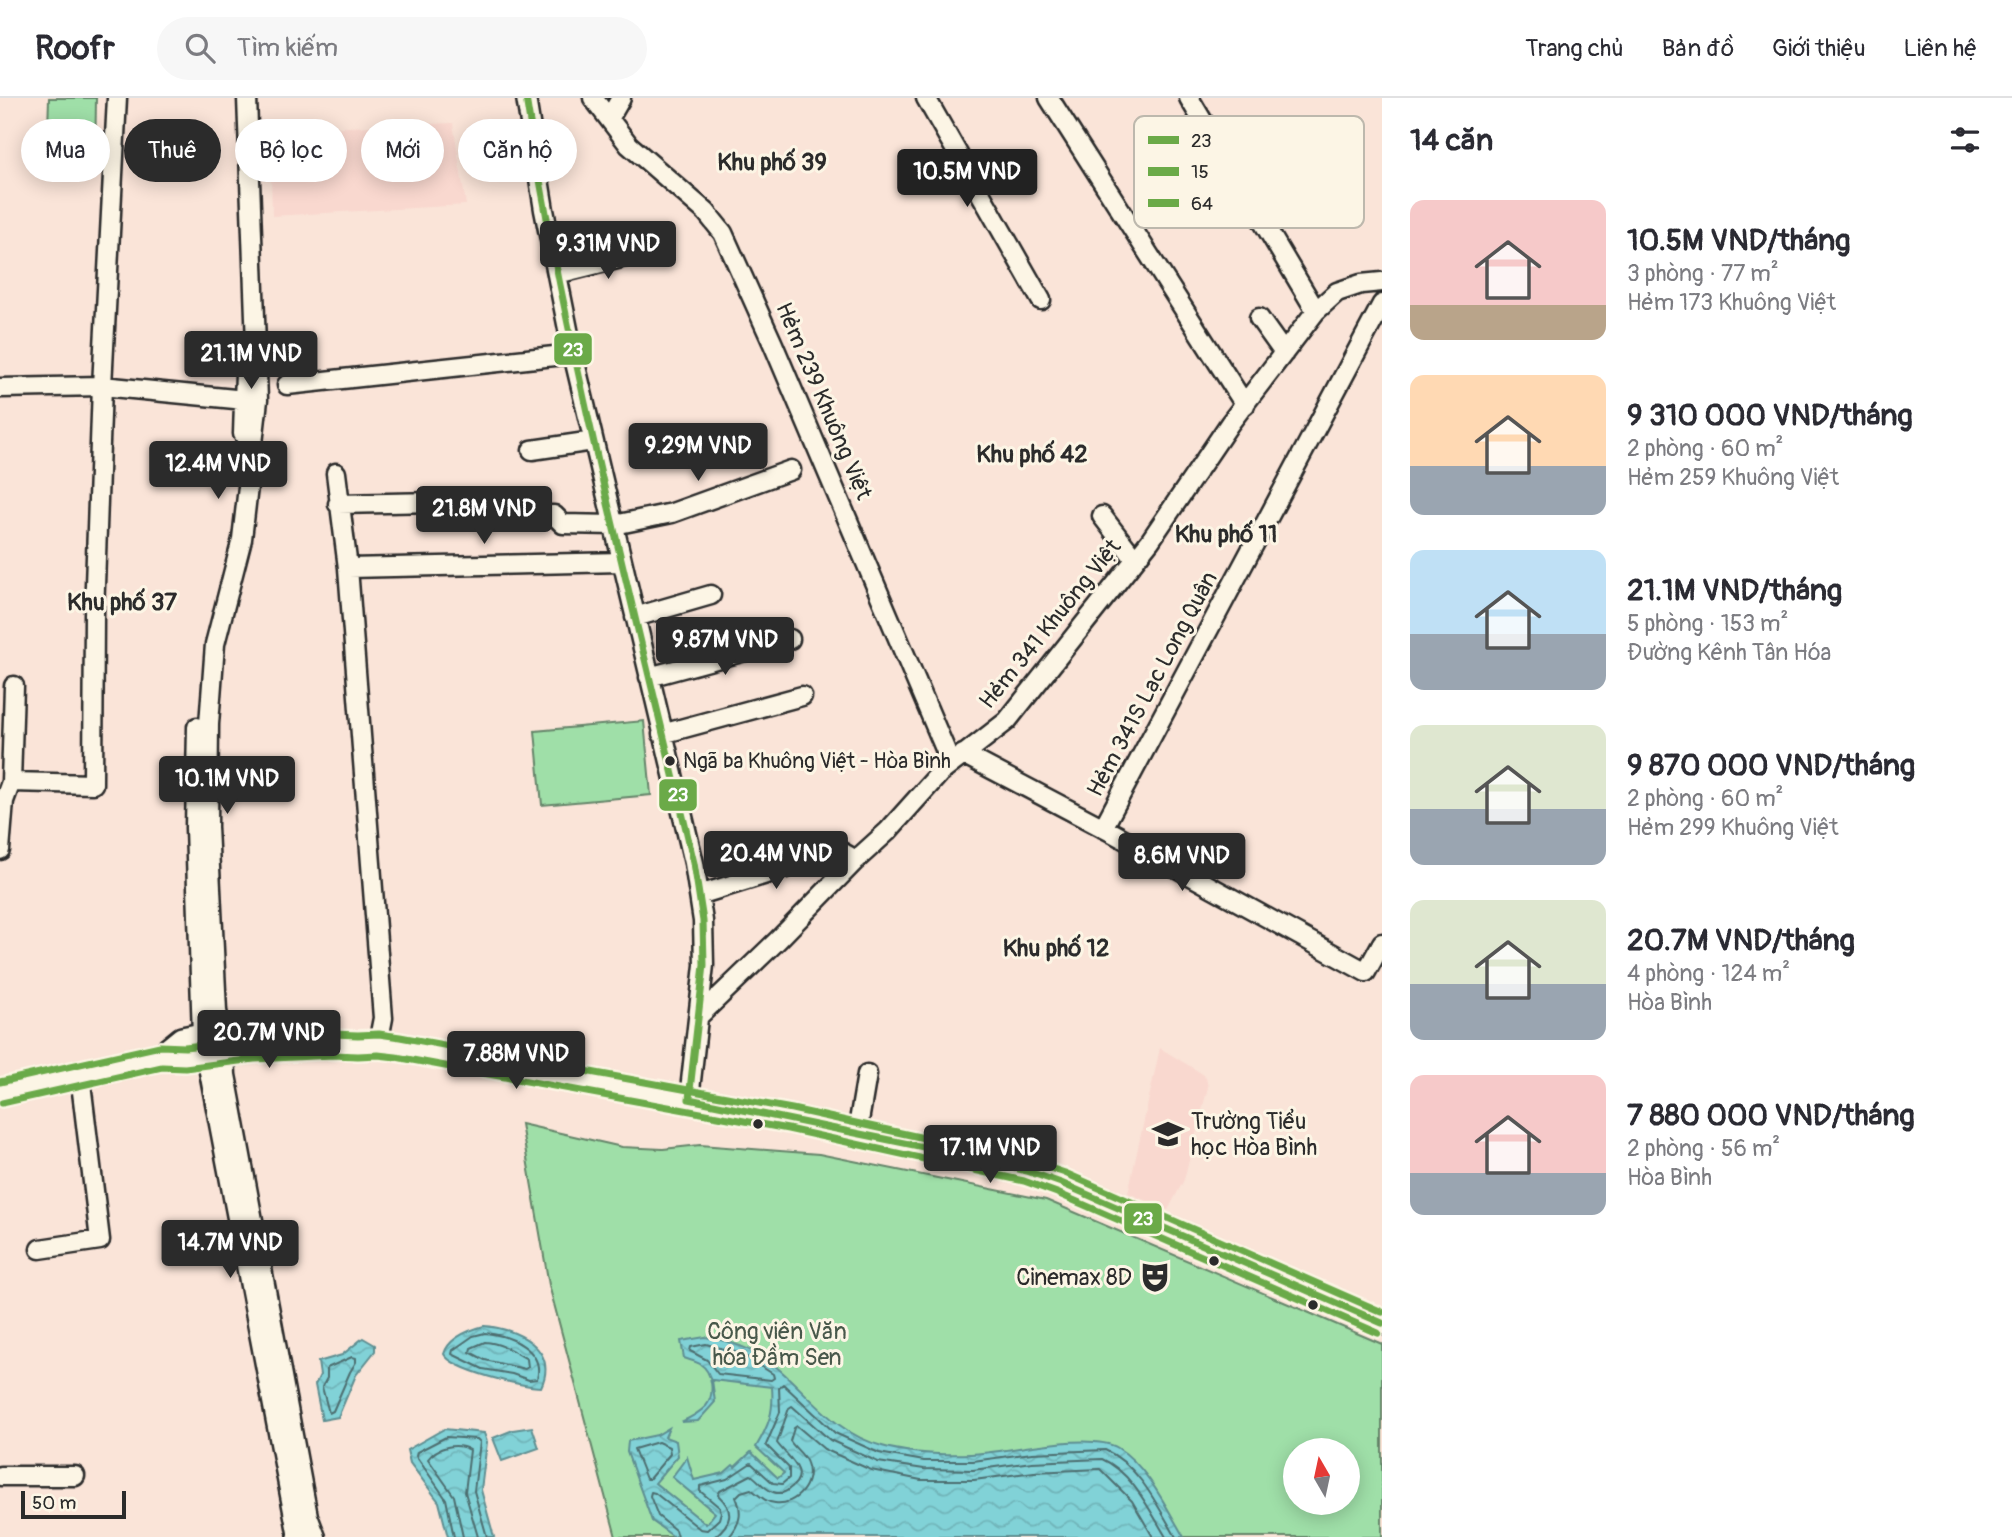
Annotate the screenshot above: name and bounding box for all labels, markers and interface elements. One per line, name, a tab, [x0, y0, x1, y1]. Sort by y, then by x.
search box	[157, 17, 647, 80]
text: Roofr	[35, 28, 115, 69]
icon: search	[181, 29, 219, 67]
text: Tìm kiếm	[237, 32, 338, 64]
text: Trang chủ	[1525, 34, 1624, 63]
text: Bản đồ	[1662, 34, 1734, 63]
text: Giới thiệu	[1772, 34, 1866, 63]
text: Liên hệ	[1904, 34, 1977, 63]
legend	[1134, 116, 1364, 228]
chip: Mua	[21, 119, 110, 182]
chip: Thuê	[124, 119, 221, 182]
chip: Bộ lọc	[235, 119, 347, 182]
chip: Mới	[361, 119, 444, 182]
chip: Căn hộ	[458, 119, 577, 182]
icon: filters	[1946, 121, 1984, 159]
text: 14 căn	[1410, 122, 1493, 159]
text: 23	[1191, 129, 1212, 153]
district label: Khu phố 39	[717, 148, 827, 177]
pin: 10.5M VND	[887, 150, 1047, 209]
text: 10.5M VND	[913, 157, 1021, 186]
text: 15	[1191, 160, 1209, 184]
text: 64	[1191, 192, 1213, 216]
pin: 9.31M VND	[528, 222, 688, 281]
text: 10.5M VND/tháng	[1627, 222, 1850, 259]
icon: home	[1466, 228, 1550, 312]
text: 9.31M VND	[556, 229, 660, 258]
text: 3 phòng · 77 m²	[1627, 259, 1779, 288]
text: Hẻm 173 Khuông Việt	[1627, 288, 1836, 317]
street label: Hẻm 239 Khuông Việt	[769, 298, 879, 505]
pin: 21.1M VND	[171, 331, 331, 391]
line badge: 23	[553, 332, 593, 366]
text: 23	[563, 338, 583, 362]
text: 21.1M VND	[200, 339, 302, 368]
text: 9 310 000 VND/tháng	[1627, 397, 1912, 434]
icon: home	[1466, 403, 1550, 487]
pin: 9.29M VND	[618, 424, 778, 483]
text: 9.29M VND	[645, 431, 751, 460]
text: 2 phòng · 60 m²	[1627, 434, 1783, 463]
district label: Khu phố 42	[976, 440, 1088, 469]
pin: 12.4M VND	[138, 442, 298, 501]
text: 12.4M VND	[165, 449, 271, 478]
text: Hẻm 259 Khuông Việt	[1627, 463, 1839, 492]
pin: 21.8M VND	[404, 486, 564, 546]
text: 21.8M VND	[432, 494, 536, 523]
district label: Khu phố 11	[1175, 520, 1277, 549]
street label: Hẻm 341 Khuông Việt	[973, 533, 1128, 715]
street label: Hẻm 341S Lạc Long Quân	[1080, 566, 1224, 802]
text: 21.1M VND/tháng	[1627, 572, 1842, 609]
icon: home	[1466, 578, 1550, 662]
district label: Khu phố 37	[67, 588, 177, 617]
text: 5 phòng · 153 m²	[1627, 609, 1788, 638]
pin: 9.87M VND	[645, 618, 805, 677]
text: 9.87M VND	[672, 625, 778, 654]
text: Đường Kênh Tân Hóa	[1627, 638, 1831, 667]
text: 9 870 000 VND/tháng	[1627, 747, 1915, 784]
place label: Ngã ba Khuông Việt - Hòa Bình	[683, 748, 951, 775]
icon: home	[1466, 753, 1550, 837]
marker: Ngã ba Khuông Việt - Hòa Bình	[663, 754, 677, 768]
pin: 10.1M VND	[147, 756, 307, 816]
text: 10.1M VND	[175, 764, 279, 793]
line badge: 23	[658, 778, 698, 812]
text: 23	[668, 783, 688, 807]
text: 2 phòng · 60 m²	[1627, 784, 1783, 813]
text: Hẻm 299 Khuông Việt	[1627, 813, 1838, 842]
pin: 20.4M VND	[696, 832, 856, 891]
pin: 8.6M VND	[1110, 834, 1254, 893]
text: 20.4M VND	[720, 839, 832, 868]
text: 8.6M VND	[1134, 841, 1230, 870]
text: 20.7M VND/tháng	[1627, 922, 1855, 959]
icon: home	[1466, 928, 1550, 1012]
district label: Khu phố 12	[1003, 934, 1109, 963]
text: 4 phòng · 124 m²	[1627, 959, 1790, 988]
text: Hòa Bình	[1627, 988, 1712, 1017]
pin: 20.7M VND	[189, 1010, 349, 1070]
text: 20.7M VND	[213, 1018, 325, 1047]
pin: 7.88M VND	[436, 1032, 596, 1091]
text: 7.88M VND	[463, 1039, 569, 1068]
text: 7 880 000 VND/tháng	[1627, 1097, 1915, 1134]
icon: home	[1466, 1103, 1550, 1187]
place label: Trường Tiểu học Hòa Bình	[1191, 1107, 1317, 1162]
unlabelled marker	[751, 1117, 765, 1131]
school or university icon: Trường Tiểu học Hòa Bình	[1151, 1117, 1185, 1151]
pin: 17.1M VND	[910, 1126, 1070, 1185]
text: 17.1M VND	[940, 1133, 1040, 1162]
text: 2 phòng · 56 m²	[1627, 1134, 1780, 1163]
text: Hòa Bình	[1627, 1163, 1712, 1192]
line badge: 23	[1123, 1202, 1163, 1235]
text: 23	[1133, 1207, 1153, 1231]
pin: 14.7M VND	[150, 1220, 310, 1280]
text: 14.7M VND	[178, 1228, 282, 1257]
unlabelled marker	[1207, 1254, 1221, 1268]
theatre icon: Cinemax 8D	[1138, 1260, 1172, 1294]
place label: Cinemax 8D	[1016, 1263, 1132, 1292]
unlabelled marker	[1306, 1298, 1320, 1312]
park label: Công viên Văn hóa Đầm Sen	[707, 1317, 847, 1372]
north arrow	[1283, 1438, 1360, 1516]
map controls	[1283, 1438, 1360, 1515]
scale bar	[21, 1488, 126, 1520]
text: 50 m	[32, 1491, 76, 1515]

